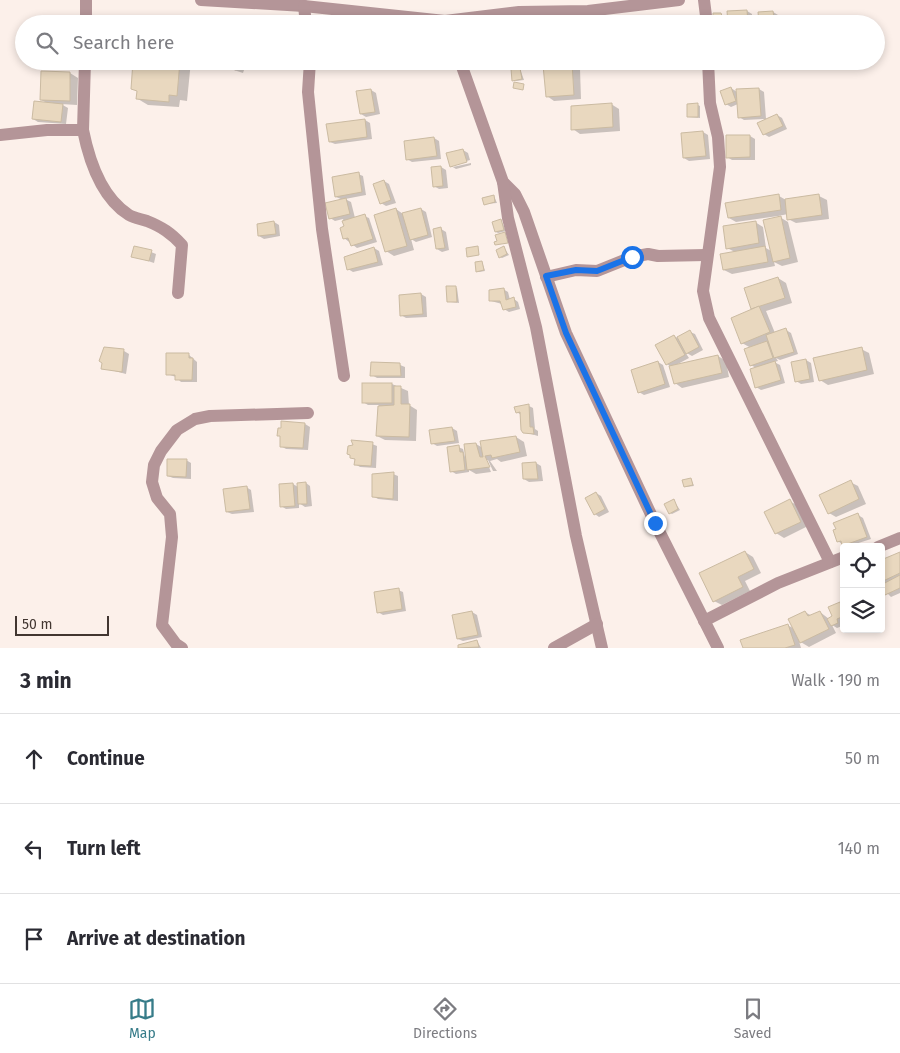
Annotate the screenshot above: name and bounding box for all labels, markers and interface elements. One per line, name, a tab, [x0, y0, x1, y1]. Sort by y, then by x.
search box	[15, 15, 885, 70]
icon: search	[33, 29, 61, 57]
text: Search here	[73, 31, 174, 54]
route start	[621, 246, 644, 269]
route end	[644, 512, 667, 535]
map controls	[840, 543, 885, 633]
button: locate	[840, 543, 885, 588]
button: layers	[840, 588, 885, 633]
scale bar	[15, 613, 109, 636]
text: 50 m	[22, 616, 53, 633]
text: 3 min	[20, 668, 72, 694]
text: Walk · 190 m	[791, 671, 880, 690]
icon: ahead	[20, 745, 48, 773]
text: Continue	[67, 747, 145, 770]
text: 50 m	[845, 749, 880, 768]
icon: left	[20, 835, 48, 863]
text: Turn left	[67, 837, 141, 860]
text: 140 m	[838, 839, 880, 858]
icon: arrive	[20, 925, 48, 953]
text: Arrive at destination	[67, 927, 246, 950]
tab: Map	[128, 995, 156, 1042]
tab: Directions	[413, 995, 477, 1042]
tab: Saved	[734, 995, 772, 1042]

